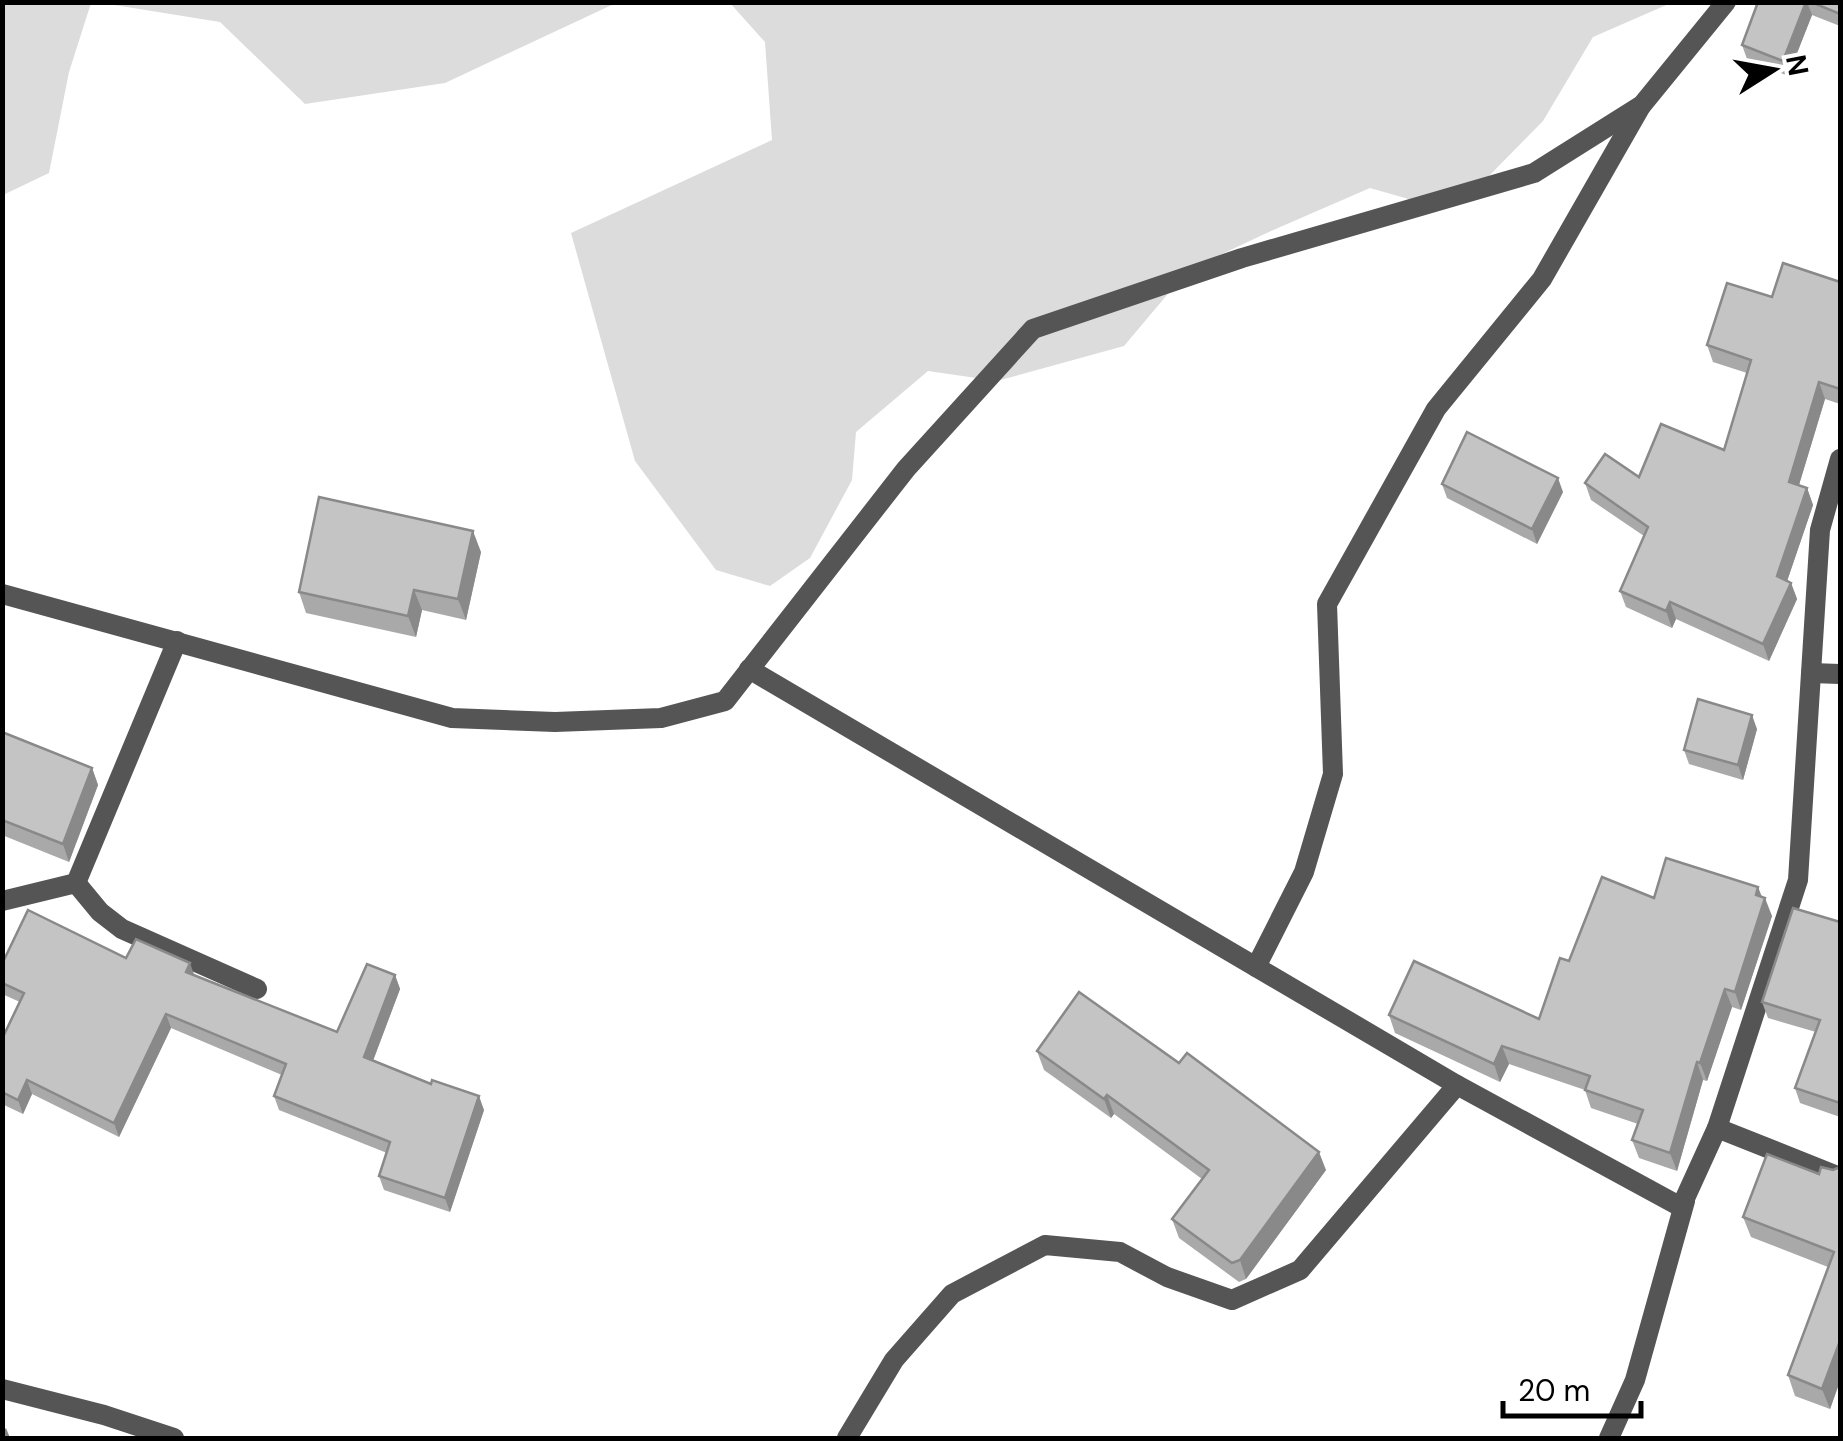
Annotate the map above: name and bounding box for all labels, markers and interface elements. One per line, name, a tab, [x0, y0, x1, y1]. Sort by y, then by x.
north arrow	[1723, 20, 1823, 120]
text: N	[1777, 52, 1817, 79]
scale bar	[1503, 1356, 1640, 1418]
text: 20 m	[1518, 1371, 1590, 1410]

